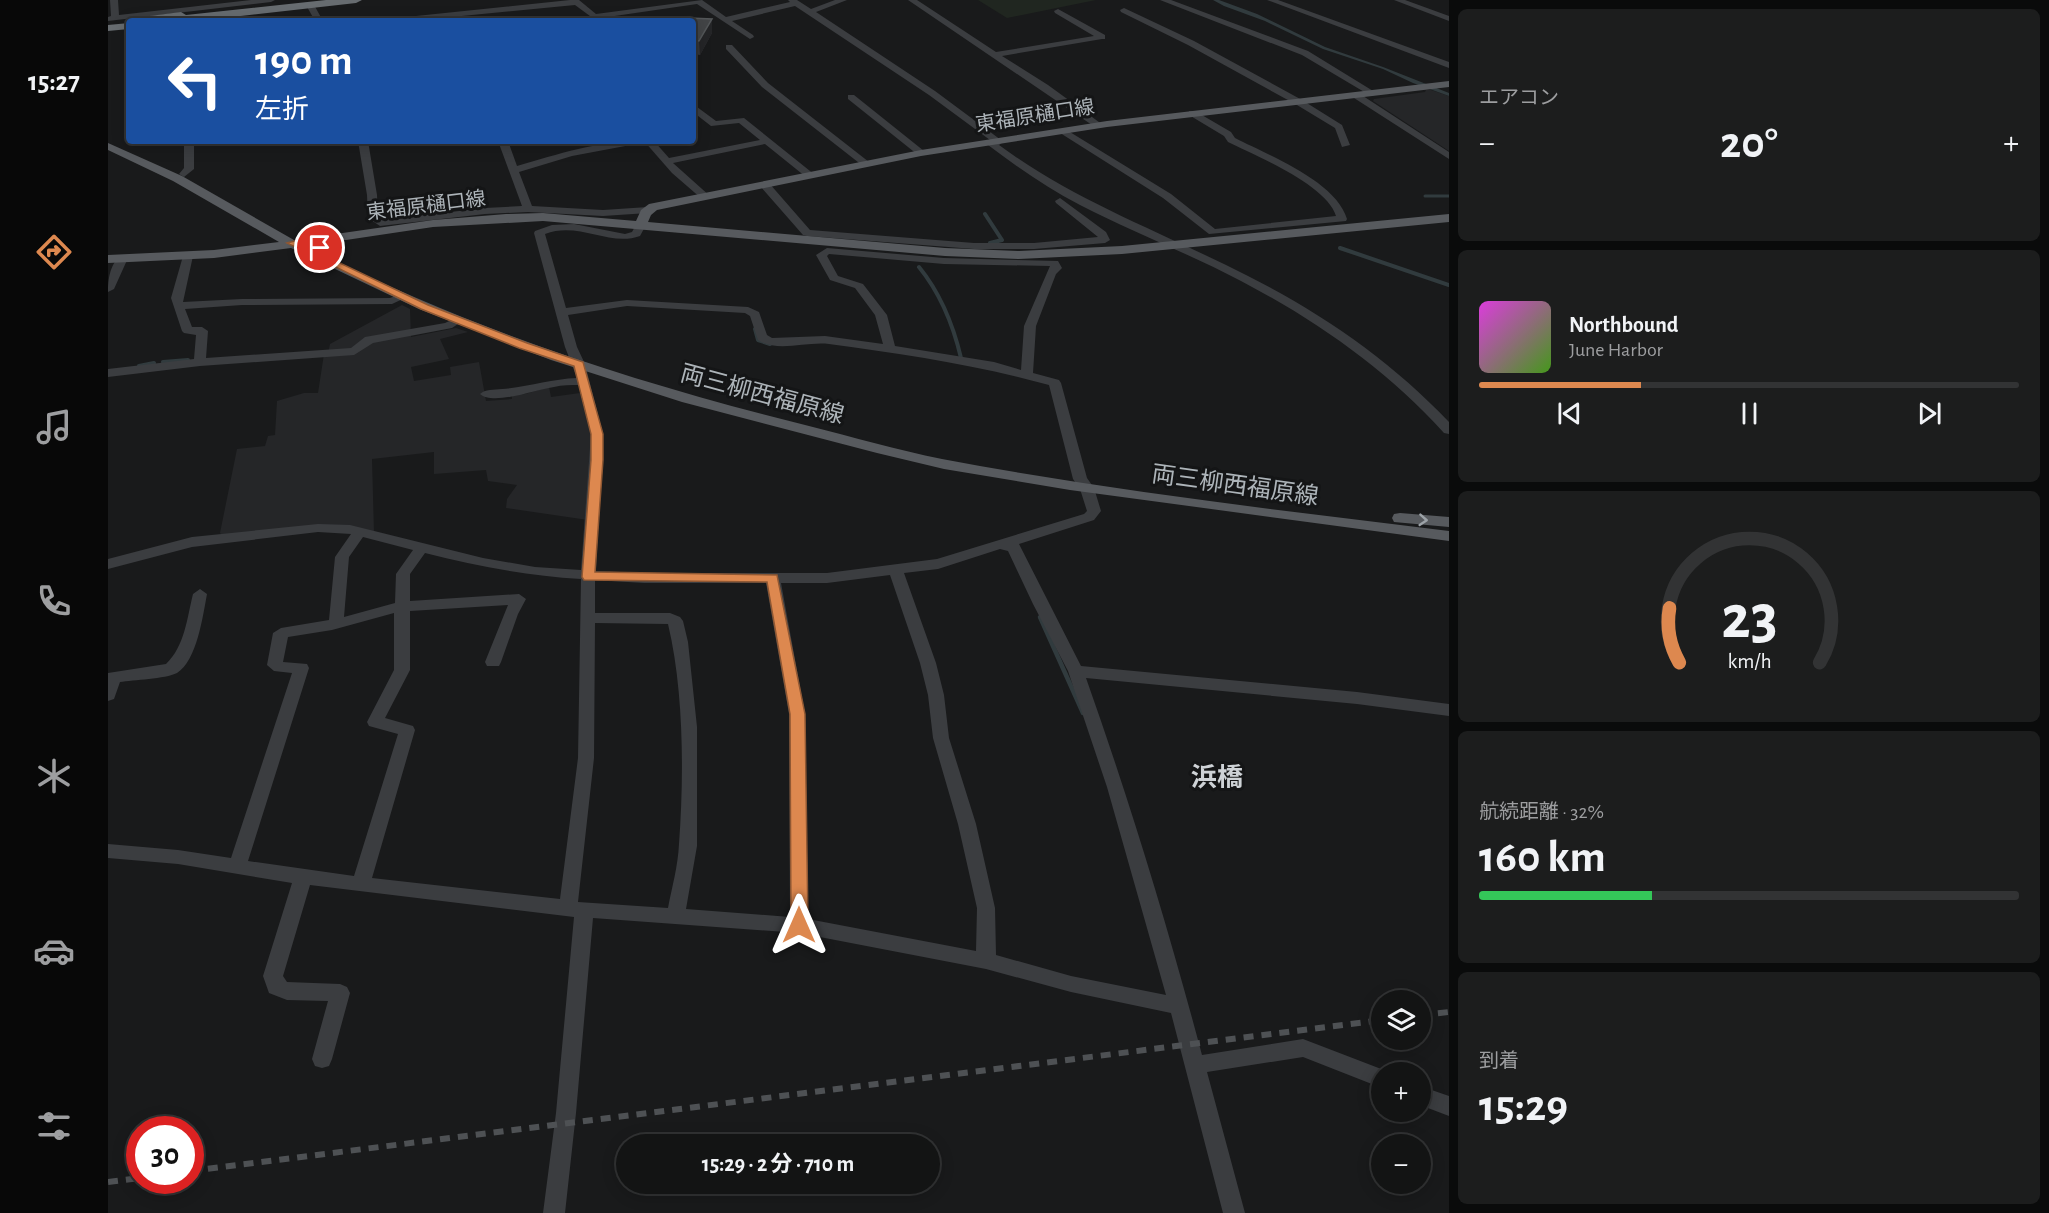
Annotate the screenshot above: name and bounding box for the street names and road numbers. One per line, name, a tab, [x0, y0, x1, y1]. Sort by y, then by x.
street label: 東福原樋口線	[974, 95, 1096, 135]
street label: 東福原樋口線	[365, 187, 487, 223]
street label: 両三柳西福原線	[678, 360, 847, 428]
street label: 両三柳西福原線	[1150, 460, 1320, 510]

